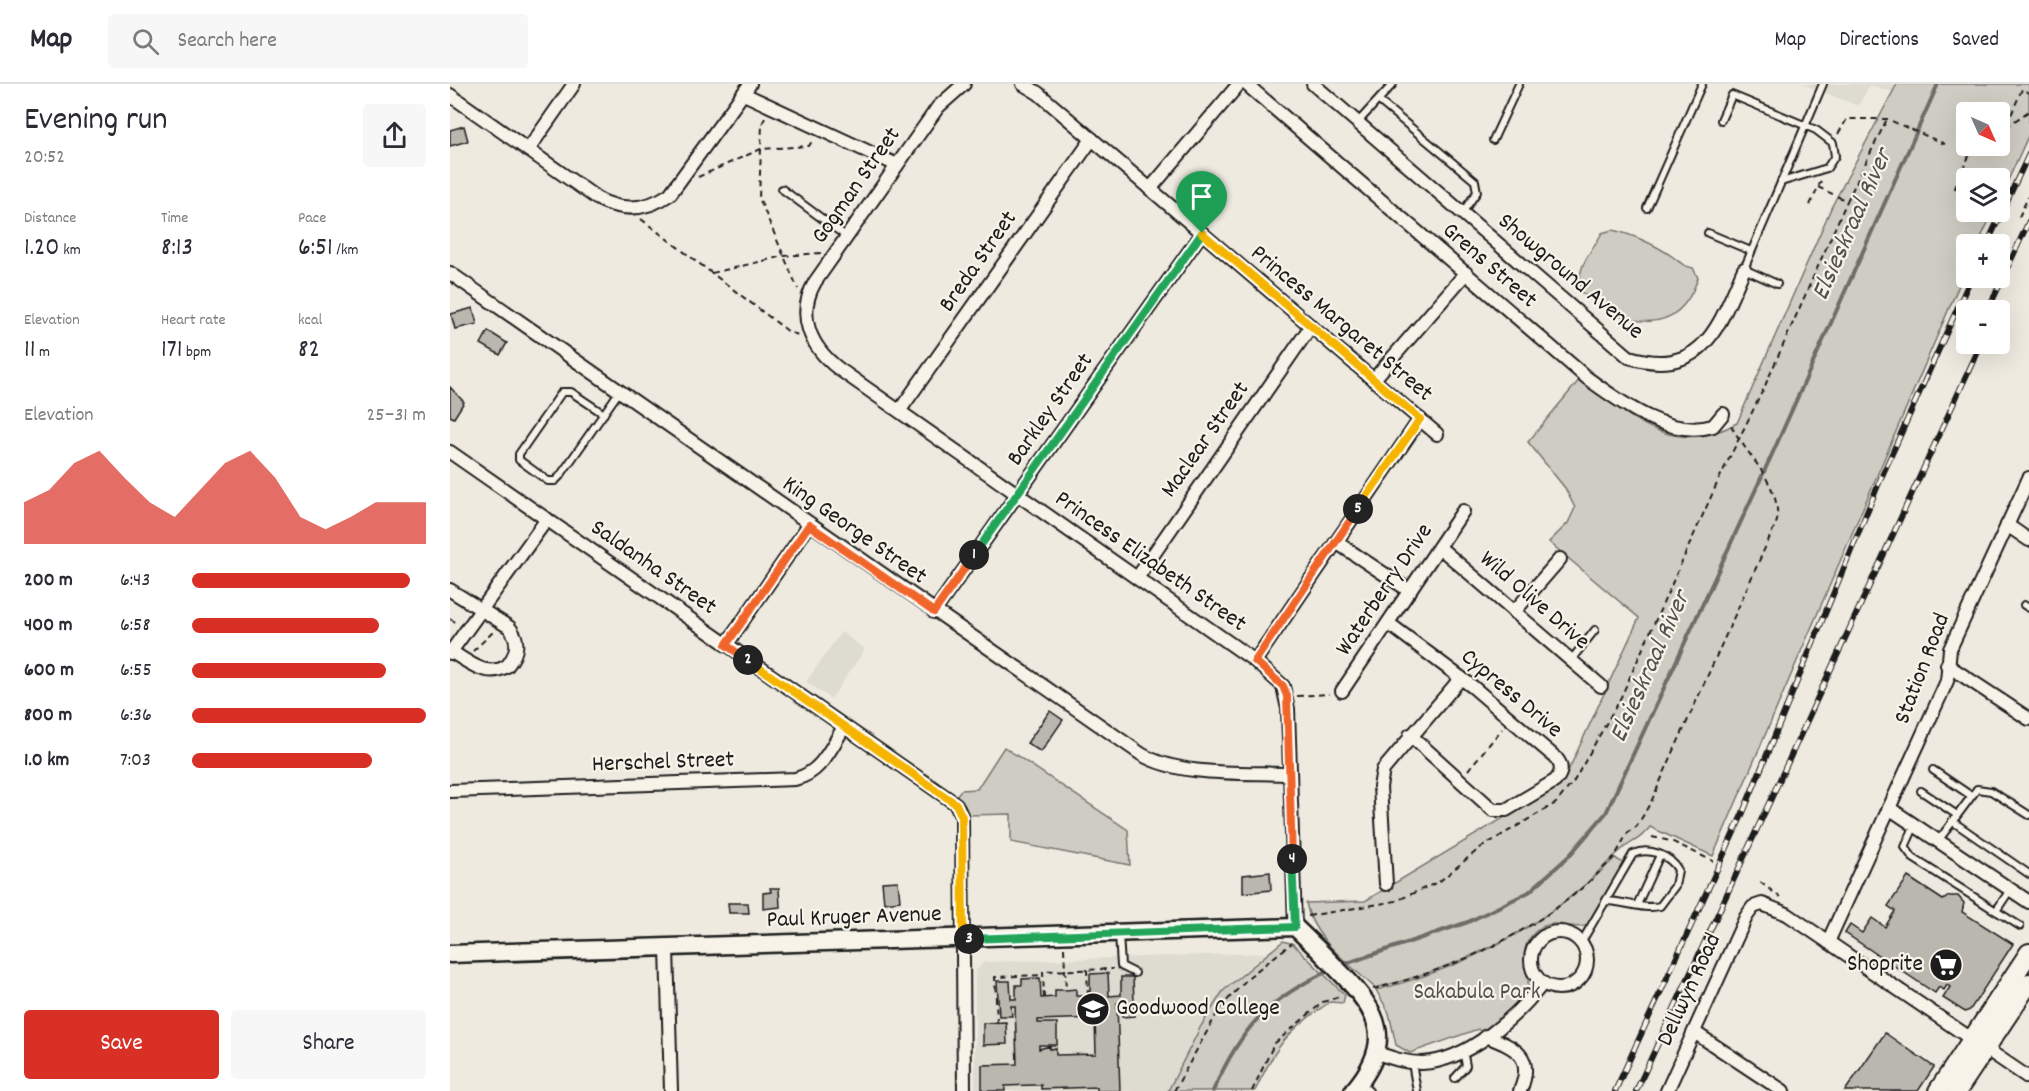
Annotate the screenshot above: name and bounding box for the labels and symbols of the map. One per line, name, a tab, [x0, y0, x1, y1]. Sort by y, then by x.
north arrow	[1956, 102, 2010, 156]
street label: Gogman Street	[804, 120, 910, 251]
water label: Elsieskraal River	[1803, 140, 1904, 307]
pin	[1176, 171, 1227, 233]
street label: Breda Street	[931, 204, 1027, 320]
street label: Showground Avenue	[1489, 206, 1651, 348]
street label: Grens Street	[1434, 215, 1544, 317]
street label: Princess Margaret Street	[1242, 237, 1440, 411]
street label: Barkley Street	[999, 346, 1103, 473]
street label: Maclear Street	[1153, 375, 1259, 505]
street label: King George Street	[775, 468, 933, 594]
street label: Princess Elizabeth Street	[1047, 483, 1253, 641]
pin: 5	[1343, 494, 1373, 524]
street label: Saldanha Street	[583, 512, 723, 624]
street label: Waterberry Drive	[1328, 517, 1442, 663]
pin: 1	[959, 540, 989, 570]
street label: Wild Olive Drive	[1471, 543, 1597, 659]
water label: Elsieskraal River	[1601, 582, 1702, 749]
street label: Station Road	[1886, 609, 1960, 729]
street label: Cypress Drive	[1453, 641, 1569, 747]
pin: 2	[733, 645, 763, 675]
street label: Herschel Street	[591, 744, 735, 782]
pin: 4	[1277, 844, 1307, 874]
street label: Paul Kruger Avenue	[766, 898, 942, 938]
pin: 3	[954, 924, 984, 954]
street label: Dellwyn Road	[1649, 928, 1731, 1052]
supermarket icon: Shoprite	[1928, 947, 1964, 983]
place label: Shoprite	[1847, 948, 1923, 982]
park label: Sakabula Park	[1413, 976, 1541, 1010]
school or university icon: Goodwood College	[1075, 991, 1111, 1027]
place label: Goodwood College	[1116, 992, 1280, 1026]

